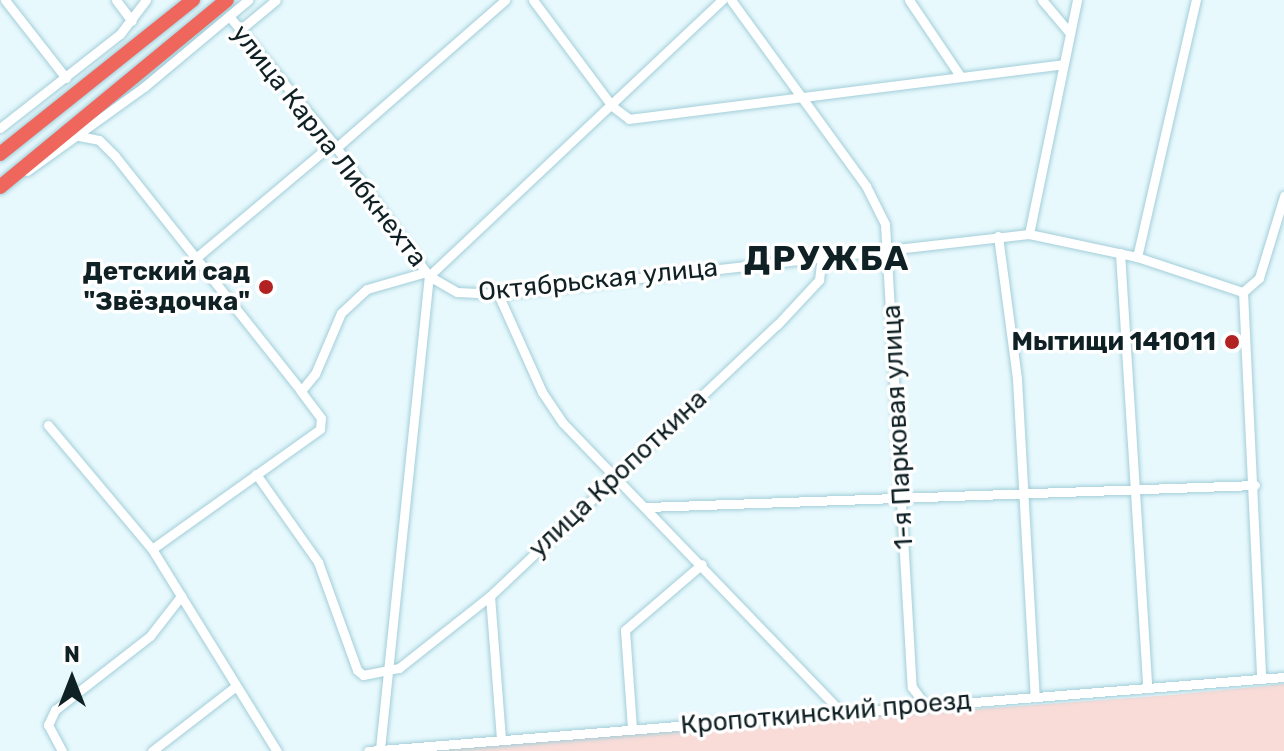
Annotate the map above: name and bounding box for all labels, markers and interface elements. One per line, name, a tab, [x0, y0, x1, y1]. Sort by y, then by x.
street label: улица Карла Либкнехта	[225, 19, 433, 273]
district label: ДРУЖБА	[744, 239, 910, 279]
street label: Октябрьская улица	[477, 252, 719, 308]
place label: Детский сад "Звёздочка"	[82, 256, 250, 318]
marker: Детский сад "Звёздочка"	[257, 278, 275, 296]
street label: 1-я Парковая улица	[876, 304, 920, 550]
place label: Мытищи 141011	[1011, 326, 1216, 358]
marker: Мытищи 141011	[1223, 333, 1241, 351]
street label: улица Кропоткина	[523, 384, 713, 564]
north arrow	[32, 639, 112, 719]
text: N	[64, 641, 80, 668]
street label: Кропоткинский проезд	[679, 685, 973, 741]

